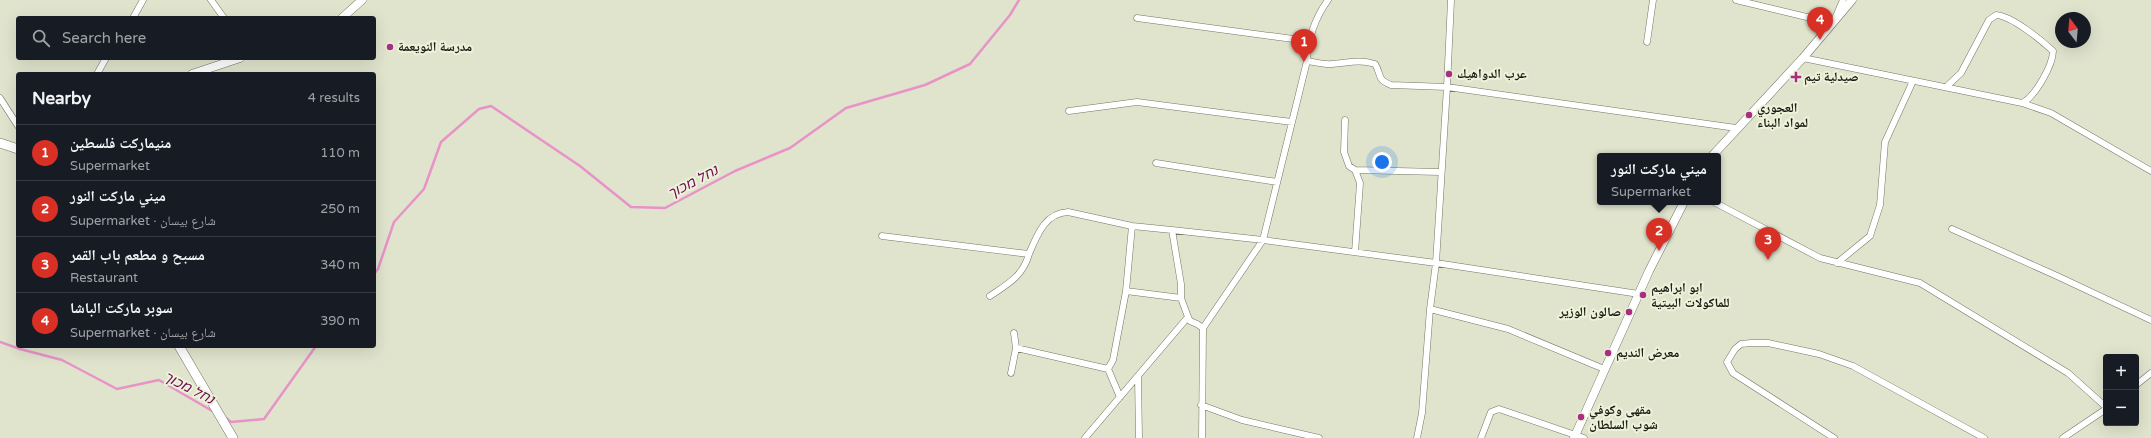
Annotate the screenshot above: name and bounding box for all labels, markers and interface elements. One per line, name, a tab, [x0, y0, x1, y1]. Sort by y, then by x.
pin: 4	[1807, 7, 1833, 40]
north arrow	[2055, 12, 2091, 48]
search box	[16, 16, 376, 60]
icon: search	[30, 27, 52, 49]
text: Search here	[62, 29, 146, 47]
pin: 1	[1291, 29, 1317, 62]
place label: مدرسة النويعمة	[398, 39, 472, 55]
marker: مدرسة النويعمة	[385, 42, 395, 52]
place label: عرب الدواهيك	[1457, 66, 1527, 82]
marker: عرب الدواهيك	[1444, 69, 1454, 79]
place label: صيدلية تيم	[1804, 69, 1859, 86]
marker: صيدلية تيم	[1791, 72, 1801, 82]
text: Nearby	[32, 88, 91, 109]
text: 4 results	[308, 90, 360, 106]
place label: العجوري لمواد البناء	[1757, 100, 1808, 131]
marker: العجوري لمواد البناء	[1744, 110, 1754, 120]
text: منيماركت فلسطين	[70, 134, 171, 152]
text: 1	[41, 145, 49, 161]
text: 110 m	[320, 145, 360, 161]
your location	[1372, 152, 1392, 172]
popup	[1597, 153, 1721, 205]
text: Supermarket	[70, 158, 150, 174]
text: ميني ماركت النور	[1611, 160, 1707, 178]
water label: נחל מכוך	[665, 161, 722, 202]
text: Supermarket	[1611, 184, 1691, 200]
text: ميني ماركت النور	[70, 187, 166, 205]
text: 2	[41, 201, 49, 217]
text: 250 m	[320, 201, 360, 217]
text: Supermarket · شارع بيسان	[70, 213, 216, 229]
pin: 2	[1646, 218, 1672, 251]
pin: 3	[1755, 227, 1781, 260]
text: مسبح و مطعم باب القمر	[70, 246, 205, 264]
text: 3	[41, 257, 49, 273]
text: 340 m	[320, 257, 360, 273]
text: Restaurant	[70, 270, 138, 286]
place label: ابو ابراهيم للماكولات البيتية	[1651, 280, 1730, 311]
marker: ابو ابراهيم للماكولات البيتية	[1638, 290, 1648, 300]
text: سوبر ماركت الباشا	[70, 299, 173, 317]
place label: صالون الوزير	[1558, 304, 1621, 320]
marker: صالون الوزير	[1624, 307, 1634, 317]
text: 4	[41, 313, 49, 329]
text: 390 m	[320, 313, 360, 329]
text: Supermarket · شارع بيسان	[70, 325, 216, 341]
place label: معرض النديم	[1616, 345, 1679, 362]
marker: معرض النديم	[1603, 348, 1613, 358]
map controls	[2103, 354, 2139, 426]
button: +	[2103, 354, 2139, 390]
water label: נחל מכוך	[161, 368, 218, 408]
button: −	[2103, 390, 2139, 426]
place label: مقهى وكوفي شوب السلطان	[1589, 402, 1658, 433]
marker: مقهى وكوفي شوب السلطان	[1576, 412, 1586, 422]

